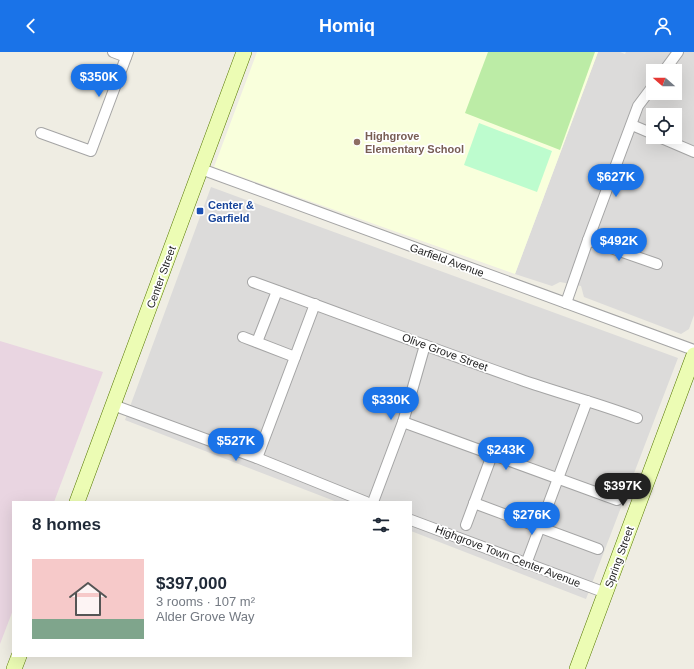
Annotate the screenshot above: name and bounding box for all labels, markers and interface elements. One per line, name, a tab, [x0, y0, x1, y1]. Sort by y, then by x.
icon: back	[20, 15, 42, 37]
icon: person	[652, 15, 674, 37]
text: Homiq	[319, 16, 375, 36]
pin: $350K	[71, 64, 127, 98]
north arrow	[646, 64, 682, 100]
map controls	[646, 64, 682, 144]
text: $350K	[80, 69, 118, 84]
button: locate	[646, 108, 682, 144]
place label: Highgrove Elementary School	[365, 130, 464, 155]
marker: Highgrove Elementary School	[352, 137, 362, 147]
pin: $627K	[588, 164, 644, 198]
text: $627K	[597, 169, 635, 184]
place label: Center & Garfield	[208, 199, 254, 224]
marker: Center & Garfield	[195, 206, 205, 216]
pin: $492K	[591, 228, 647, 262]
text: $492K	[600, 233, 638, 248]
street label: Garfield Avenue	[408, 241, 486, 279]
street label: Center Street	[144, 244, 178, 310]
street label: Olive Grove Street	[400, 331, 490, 373]
pin: $330K	[363, 387, 419, 421]
text: $330K	[372, 392, 410, 407]
pin: $527K	[208, 428, 264, 462]
text: $527K	[217, 433, 255, 448]
pin: $243K	[478, 437, 534, 471]
text: $243K	[487, 442, 525, 457]
pin: $397K	[595, 473, 651, 507]
text: $397K	[604, 478, 642, 493]
pin: $276K	[504, 502, 560, 536]
text: $276K	[513, 507, 551, 522]
icon: filters	[370, 514, 392, 536]
text: 8 homes	[32, 515, 101, 534]
street label: Highgrove Town Center Avenue	[434, 523, 582, 589]
street label: Spring Street	[602, 525, 636, 589]
text: $397,000	[156, 574, 227, 593]
icon: home	[64, 575, 112, 623]
text: 3 rooms · 107 m²	[156, 594, 255, 609]
text: Alder Grove Way	[156, 609, 255, 624]

